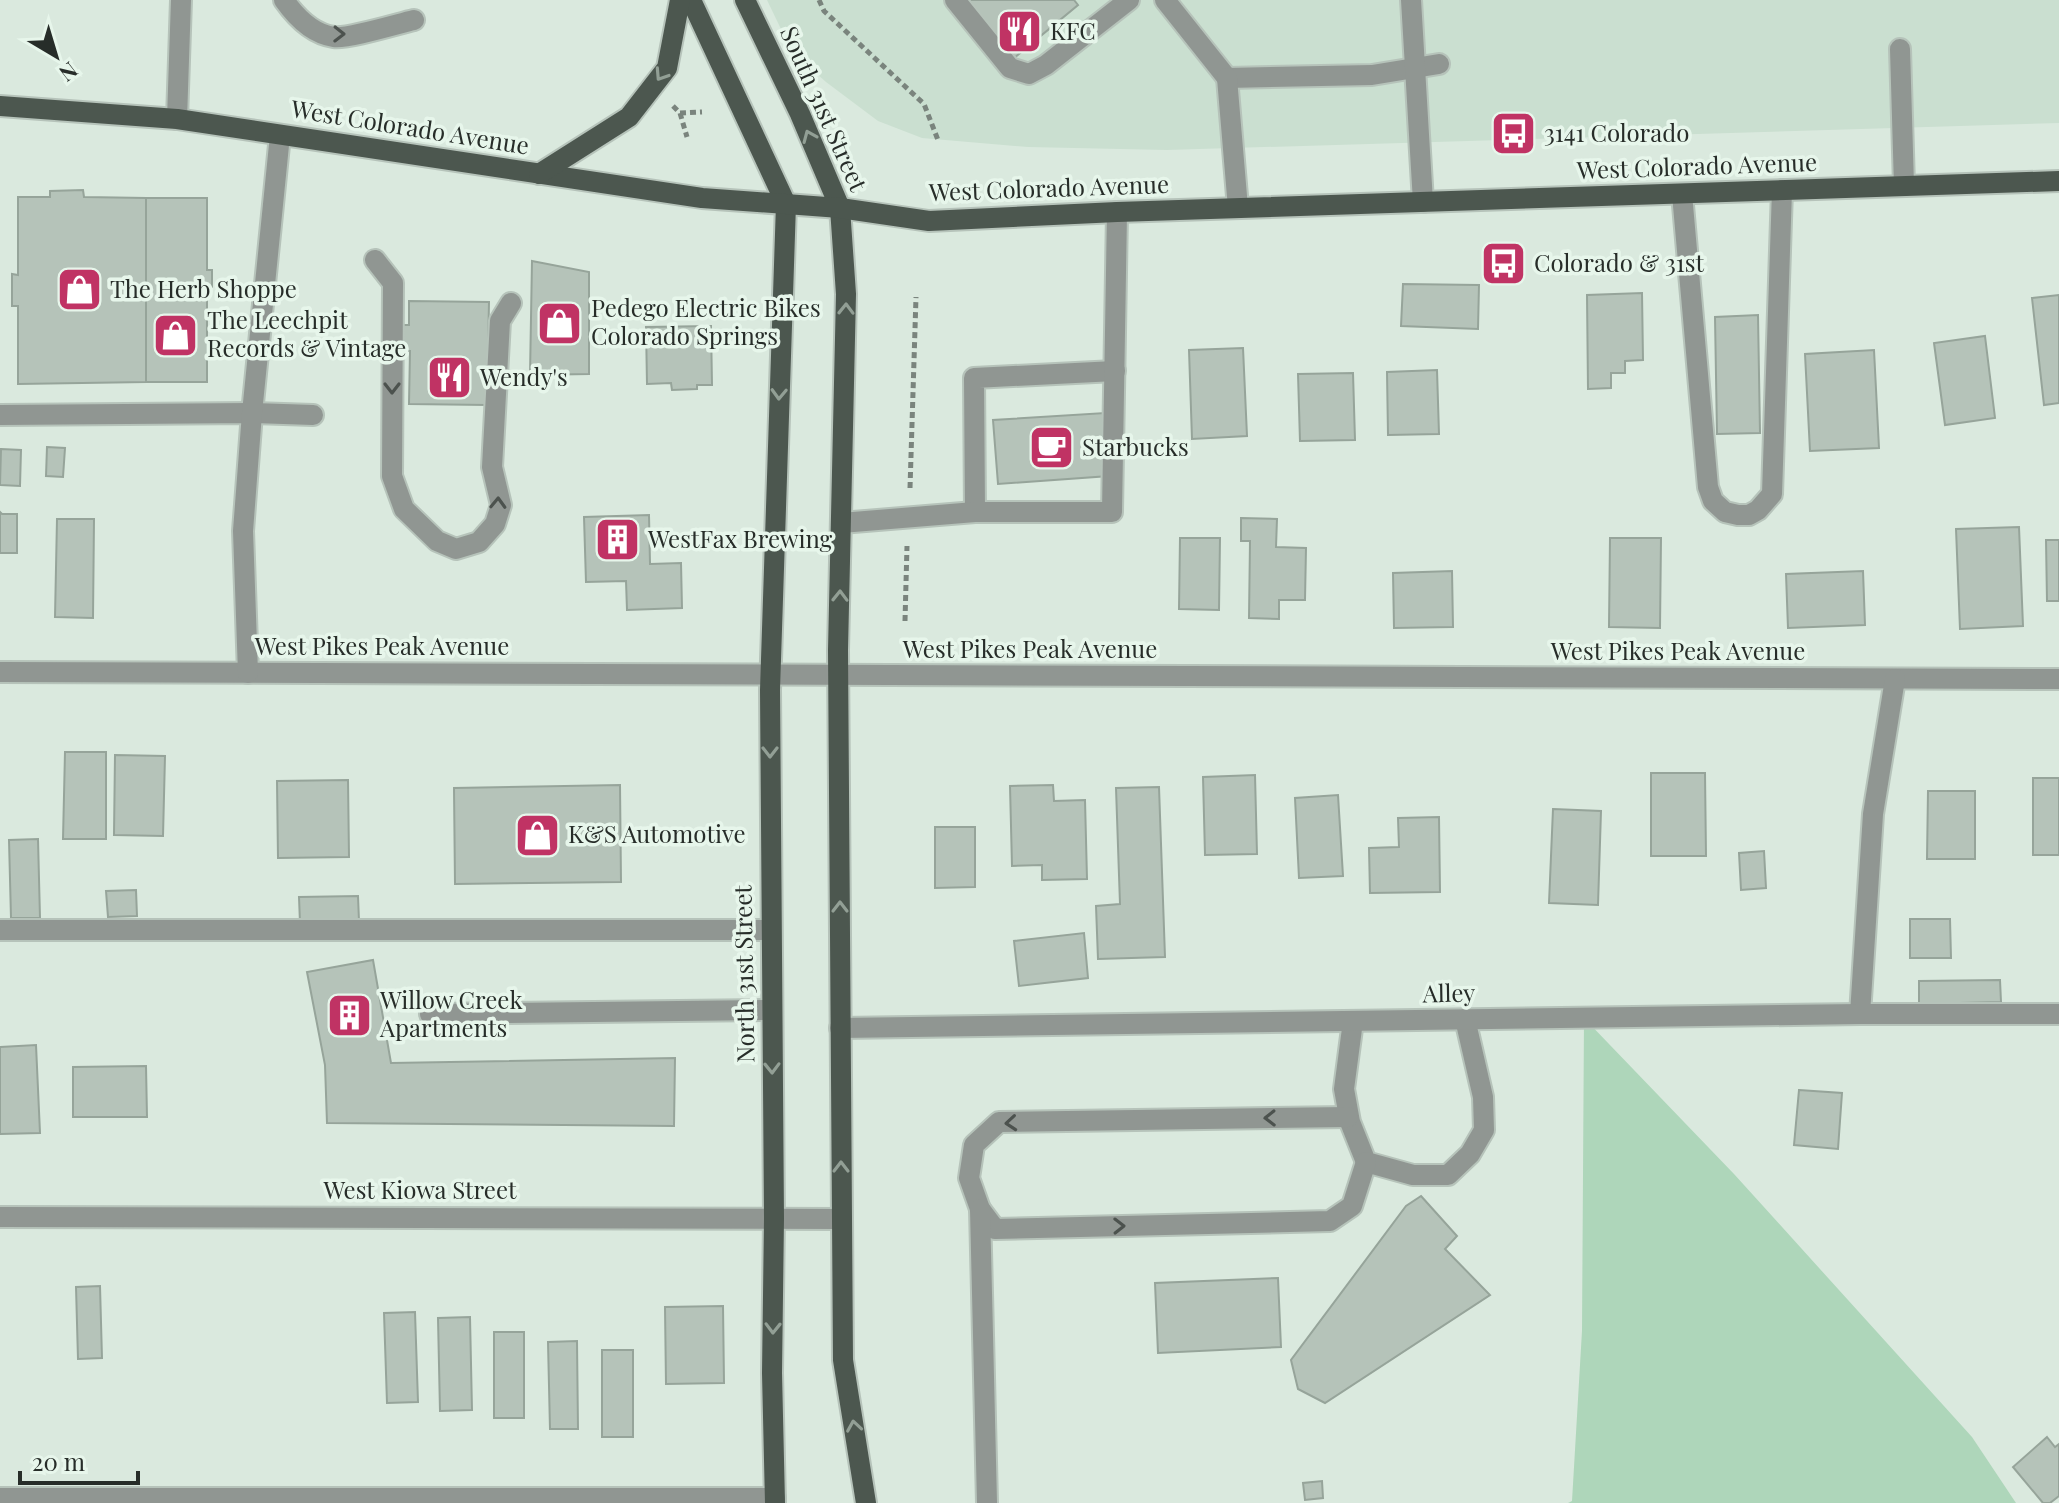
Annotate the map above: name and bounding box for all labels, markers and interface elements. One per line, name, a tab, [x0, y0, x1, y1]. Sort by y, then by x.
restaurant icon: KFC	[995, 8, 1043, 56]
place label: KFC	[1050, 14, 1096, 46]
north arrow	[16, 16, 96, 96]
street label: South 31st Street	[774, 21, 876, 196]
one-way arrow	[333, 25, 345, 43]
text: N	[53, 56, 84, 89]
one-way arrow	[656, 66, 671, 80]
street label: West Colorado Avenue	[288, 91, 531, 161]
bus stop icon: 3141 Colorado	[1489, 110, 1537, 158]
place label: 3141 Colorado	[1544, 116, 1689, 148]
one-way arrow	[803, 130, 819, 144]
street label: West Colorado Avenue	[1575, 145, 1818, 185]
street label: West Colorado Avenue	[927, 167, 1170, 207]
bus stop icon: Colorado & 31st	[1479, 240, 1527, 288]
place label: Colorado & 31st	[1534, 246, 1704, 278]
shop icon: The Herb Shoppe	[55, 266, 103, 314]
place label: The Herb Shoppe	[110, 272, 297, 304]
place label: Pedego Electric Bikes Colorado Springs	[591, 291, 821, 351]
shop icon: Pedego Electric Bikes Colorado Springs	[536, 299, 584, 347]
one-way arrow	[837, 302, 854, 315]
place label: The Leechpit Records & Vintage	[207, 303, 406, 363]
shop icon: The Leechpit Records & Vintage	[152, 311, 200, 359]
restaurant icon: Wendy's	[425, 354, 473, 402]
place label: Wendy's	[479, 360, 568, 392]
one-way arrow	[384, 382, 401, 395]
one-way arrow	[771, 388, 788, 401]
cafe icon: Starbucks	[1027, 424, 1075, 472]
place label: Starbucks	[1082, 430, 1189, 462]
one-way arrow	[489, 496, 506, 508]
building icon: WestFax Brewing	[593, 516, 641, 564]
place label: WestFax Brewing	[647, 522, 833, 554]
one-way arrow	[831, 589, 848, 602]
street label: West Pikes Peak Avenue	[254, 629, 509, 661]
street label: West Pikes Peak Avenue	[902, 632, 1157, 664]
street label: West Pikes Peak Avenue	[1550, 634, 1805, 666]
one-way arrow	[761, 746, 779, 759]
shop icon: K&S Automotive	[513, 811, 561, 859]
place label: K&S Automotive	[568, 817, 746, 849]
street label: North 31st Street	[725, 884, 761, 1063]
one-way arrow	[831, 900, 849, 913]
street label: Alley	[1421, 976, 1476, 1008]
place label: Willow Creek Apartments	[379, 983, 523, 1043]
building icon: Willow Creek Apartments	[325, 991, 373, 1039]
one-way arrow	[763, 1062, 781, 1075]
one-way arrow	[1263, 1109, 1276, 1127]
one-way arrow	[1004, 1114, 1017, 1131]
one-way arrow	[832, 1160, 850, 1173]
street label: West Kiowa Street	[322, 1173, 517, 1205]
one-way arrow	[1113, 1217, 1126, 1235]
one-way arrow	[764, 1322, 781, 1335]
one-way arrow	[846, 1419, 863, 1433]
scale bar	[20, 1435, 138, 1485]
text: 20 m	[32, 1445, 85, 1477]

